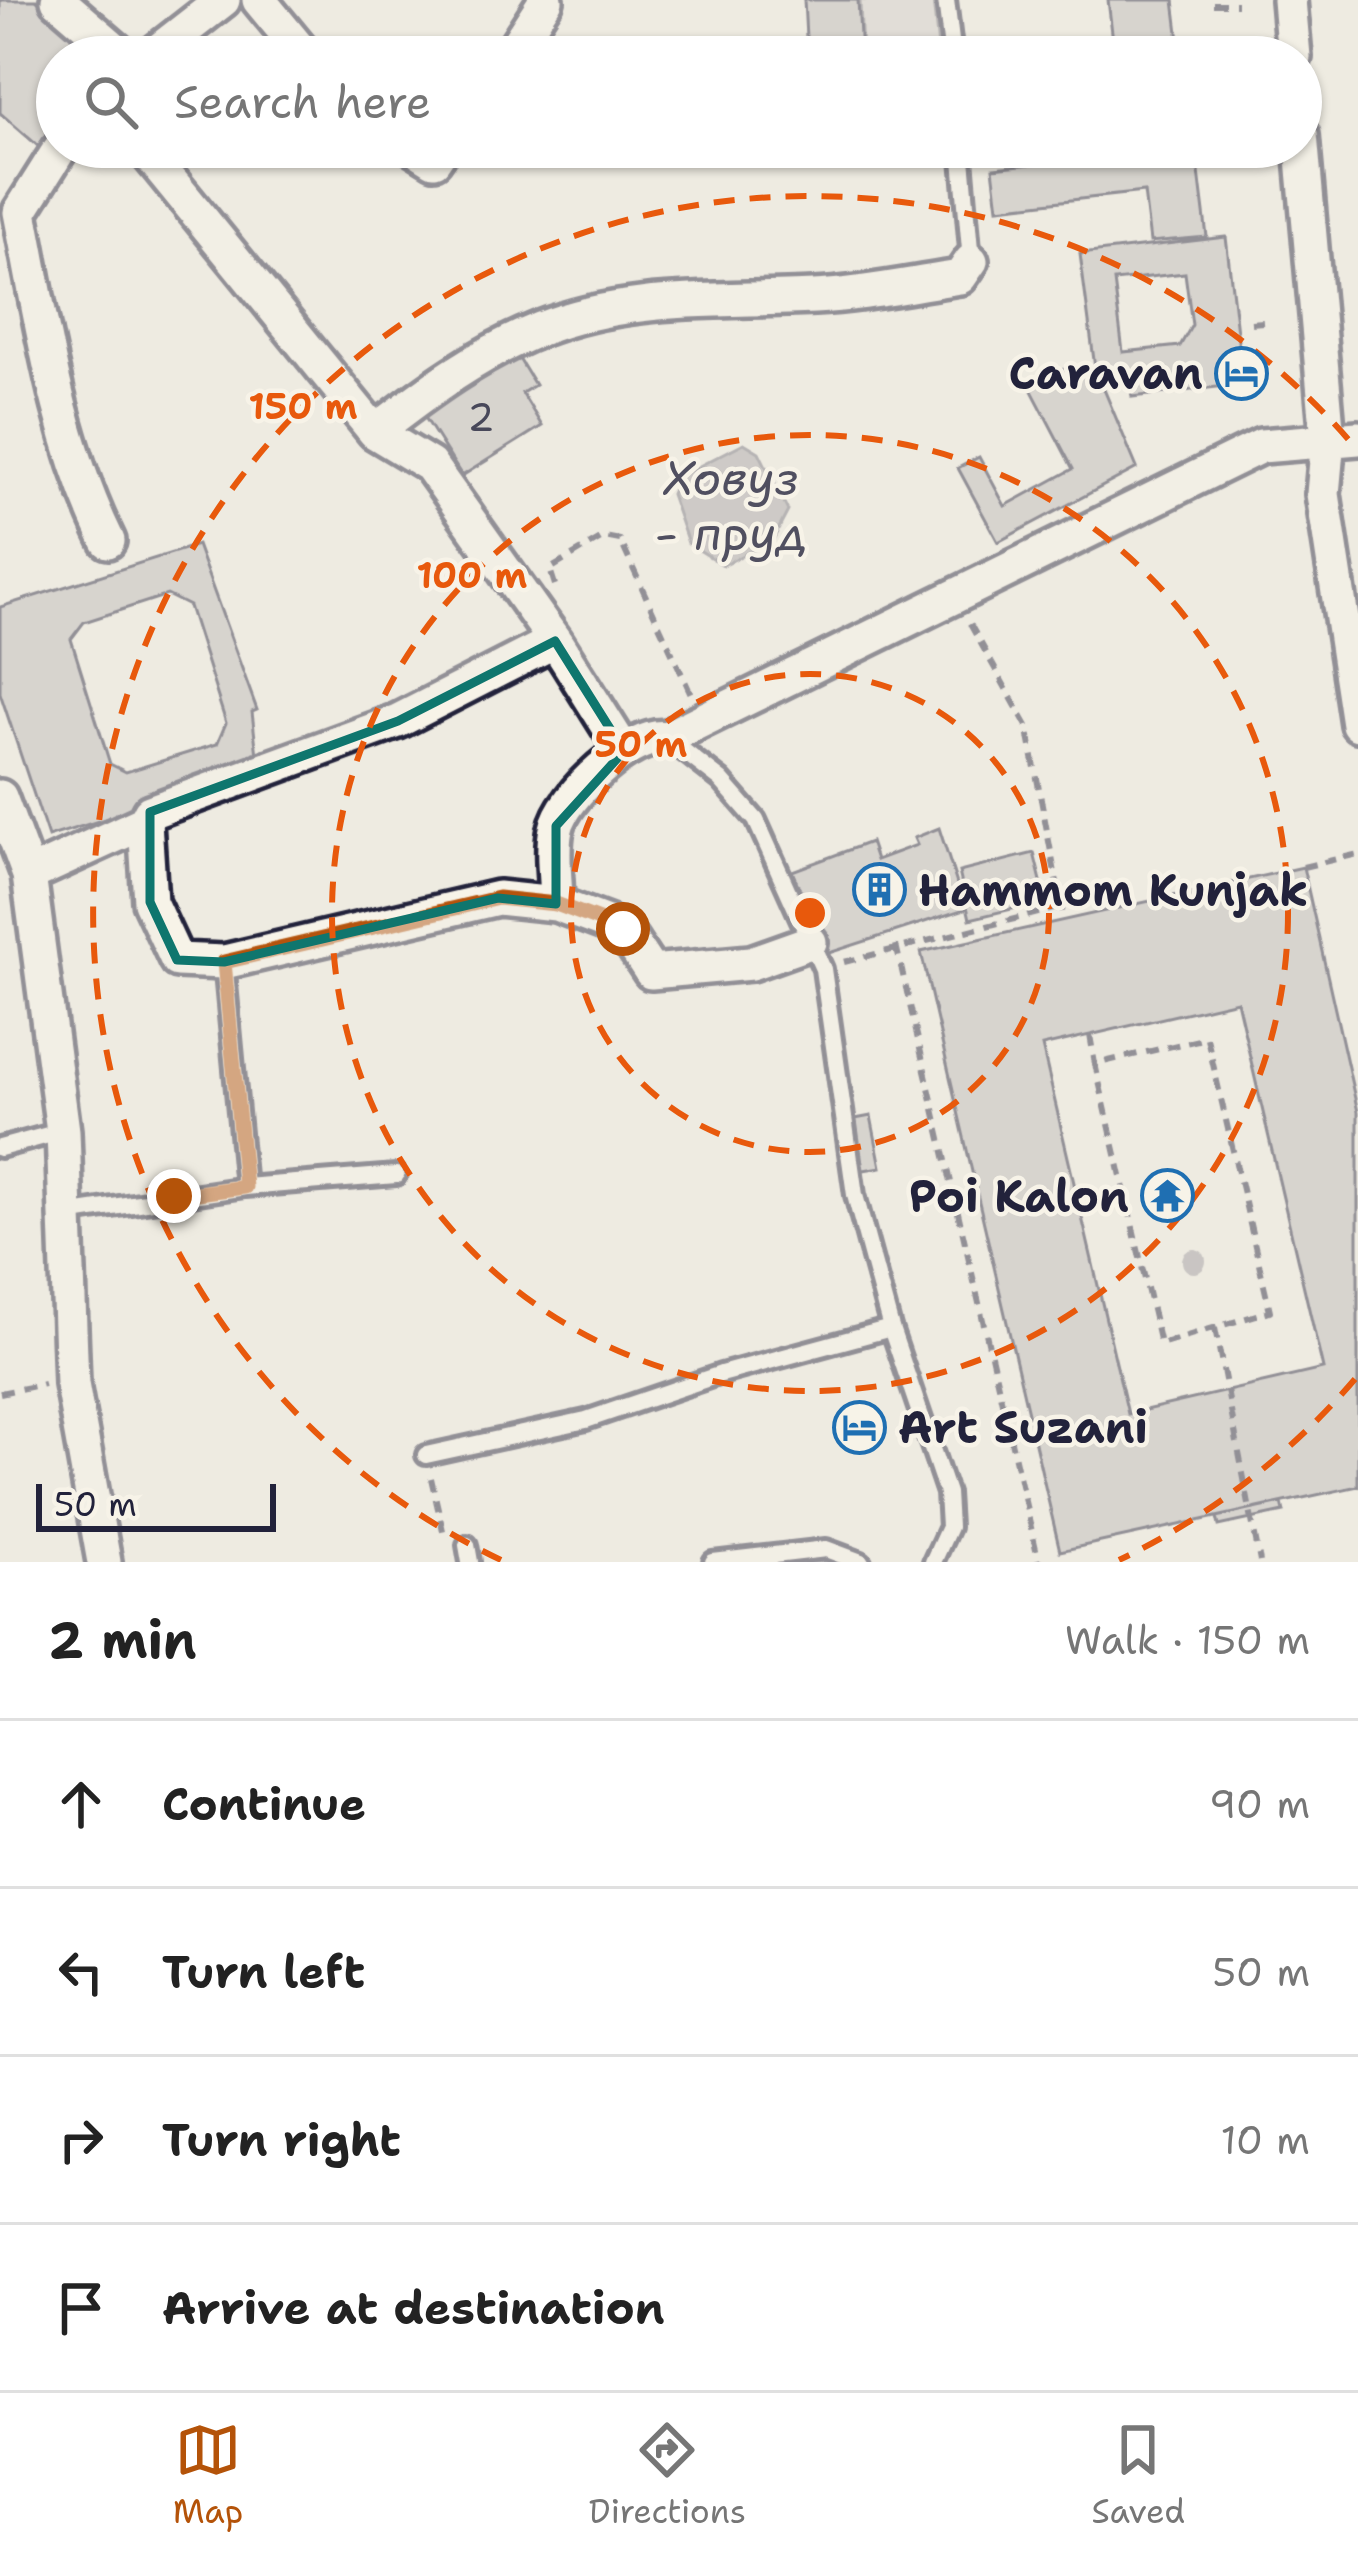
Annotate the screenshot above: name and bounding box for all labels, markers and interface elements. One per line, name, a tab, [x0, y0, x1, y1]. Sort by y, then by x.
search box	[36, 36, 1322, 168]
icon: search	[78, 69, 144, 135]
text: Search here	[174, 72, 431, 132]
place label: Caravan	[1009, 343, 1203, 403]
hotel icon: Caravan	[1214, 345, 1270, 401]
text: 150 m	[248, 382, 358, 431]
house number: 2	[467, 391, 495, 443]
water label: Ховуз - пруд	[655, 446, 807, 565]
text: 100 m	[417, 551, 528, 600]
text: 50 m	[595, 720, 688, 769]
place label: Hammom Kunjak	[918, 860, 1308, 920]
building icon: Hammom Kunjak	[851, 862, 907, 918]
centre of rings	[789, 892, 831, 934]
route start	[596, 902, 650, 956]
place label: Poi Kalon	[909, 1166, 1129, 1226]
temple icon: Poi Kalon	[1140, 1168, 1196, 1224]
route end	[147, 1169, 201, 1223]
place label: Art Suzani	[898, 1397, 1148, 1457]
hotel icon: Art Suzani	[831, 1399, 887, 1455]
scale bar	[36, 1478, 276, 1531]
text: 50 m	[54, 1482, 137, 1527]
text: 2 min	[48, 1606, 197, 1674]
text: Walk · 150 m	[1065, 1614, 1310, 1666]
icon: ahead	[48, 1771, 114, 1837]
text: Continue	[162, 1774, 366, 1834]
text: 90 m	[1209, 1778, 1310, 1830]
icon: left	[48, 1939, 114, 2005]
text: Turn left	[162, 1942, 365, 2002]
text: 50 m	[1212, 1946, 1310, 1998]
icon: right	[48, 2107, 114, 2173]
text: Turn right	[162, 2110, 401, 2170]
text: 10 m	[1221, 2114, 1310, 2166]
icon: arrive	[48, 2275, 114, 2341]
text: Arrive at destination	[162, 2278, 665, 2338]
tab: Map	[173, 2417, 243, 2534]
tab: Directions	[589, 2417, 746, 2534]
tab: Saved	[1092, 2417, 1185, 2534]

